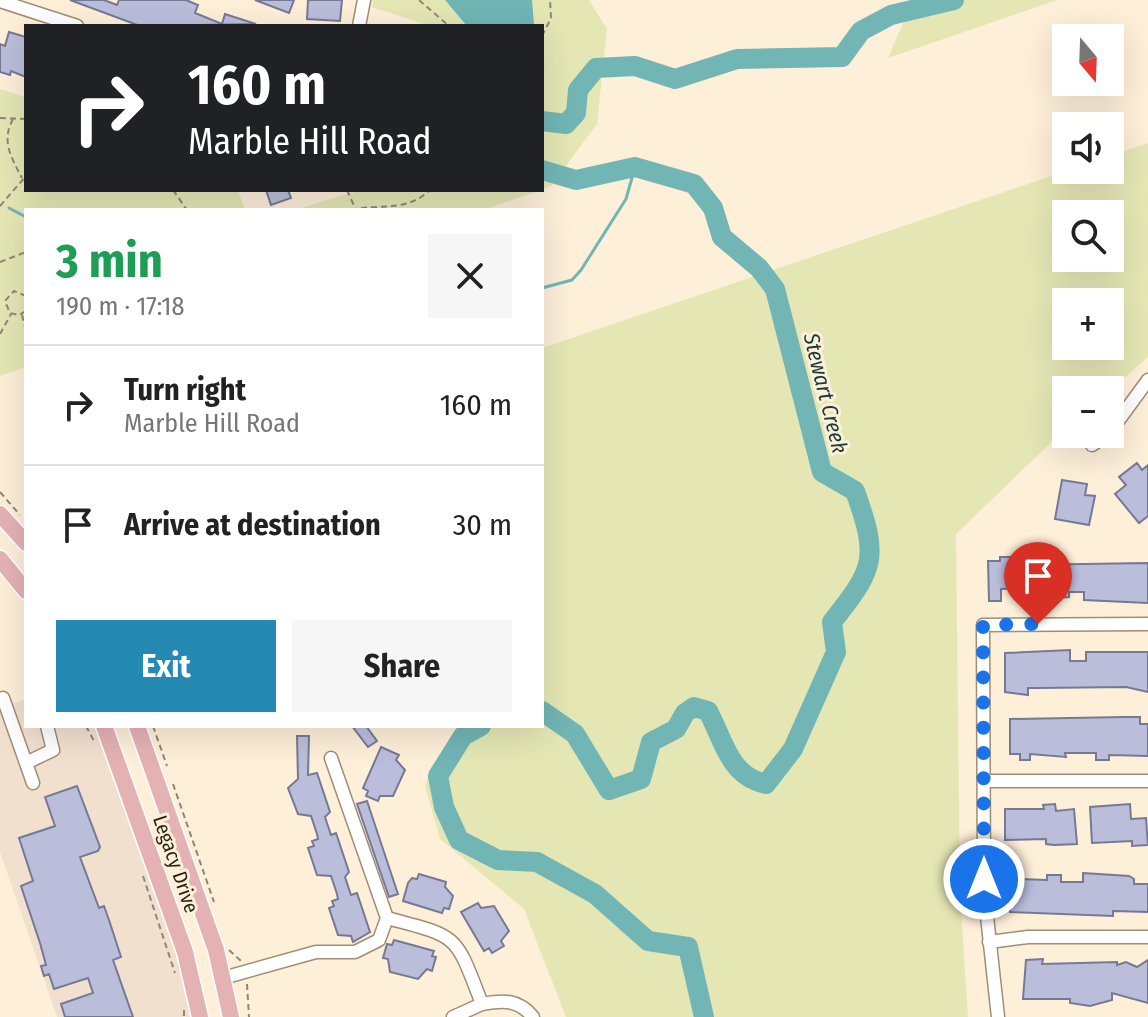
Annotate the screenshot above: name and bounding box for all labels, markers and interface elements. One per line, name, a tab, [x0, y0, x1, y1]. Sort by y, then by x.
north arrow	[1052, 24, 1124, 96]
map controls	[1052, 24, 1124, 448]
text: 160 m	[188, 52, 326, 119]
icon: right	[56, 56, 160, 160]
button: sound	[1052, 112, 1124, 184]
text: Marble Hill Road	[188, 120, 432, 164]
button: search	[1052, 200, 1124, 272]
text: 3 min	[56, 232, 163, 290]
button: close	[428, 234, 512, 318]
button: +	[1052, 288, 1124, 360]
text: 190 m · 17:18	[56, 291, 184, 322]
water label: Stewart Creek	[797, 329, 853, 456]
text: Turn right	[124, 372, 246, 408]
button: −	[1052, 376, 1124, 448]
icon: right	[56, 383, 100, 427]
text: 160 m	[440, 387, 512, 423]
text: Marble Hill Road	[124, 408, 300, 439]
icon: arrive	[56, 503, 100, 547]
text: Arrive at destination	[124, 507, 381, 543]
text: 30 m	[453, 507, 512, 543]
pin	[1004, 542, 1072, 624]
icon: arrive	[1016, 554, 1060, 598]
button: Exit	[56, 620, 276, 712]
button: Share	[292, 620, 512, 712]
street label: Legacy Drive	[148, 812, 204, 916]
position arrow	[942, 837, 1026, 921]

